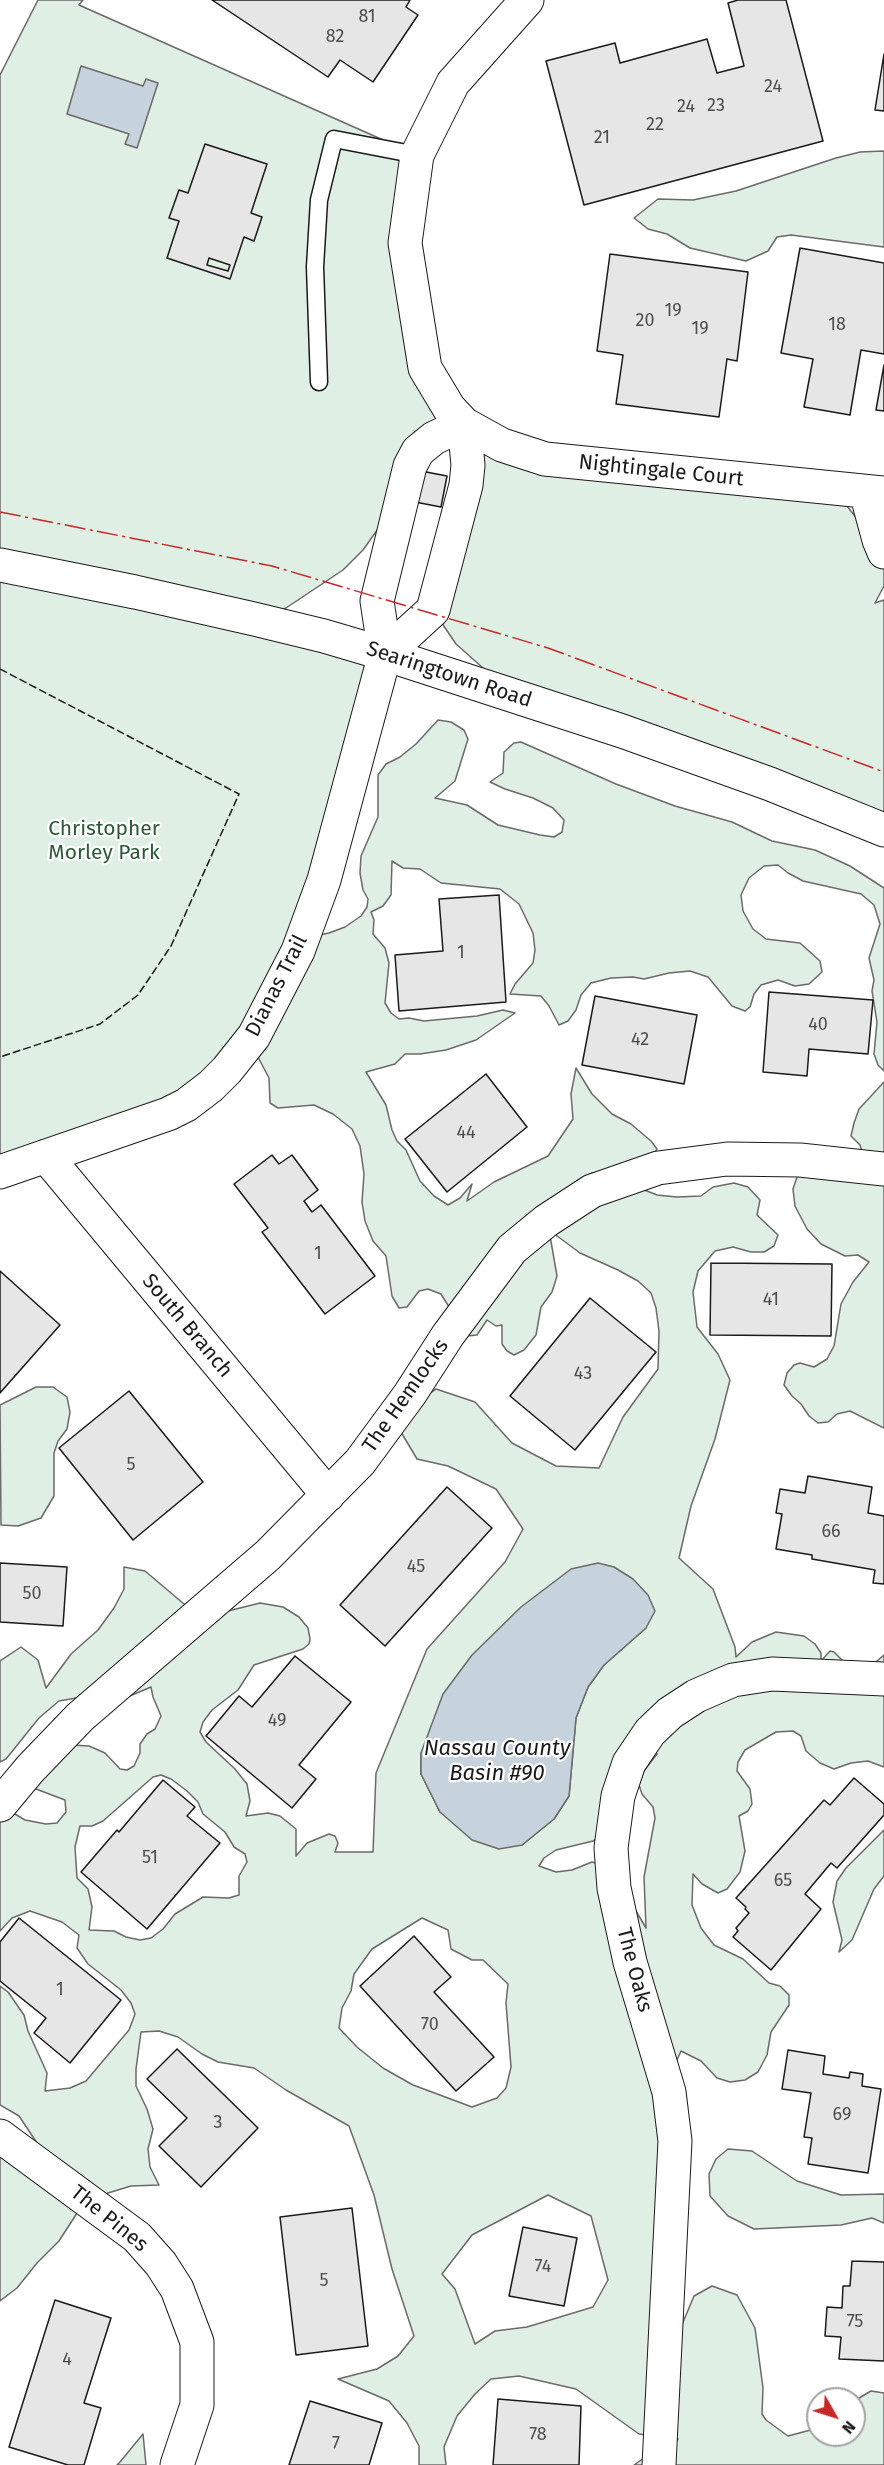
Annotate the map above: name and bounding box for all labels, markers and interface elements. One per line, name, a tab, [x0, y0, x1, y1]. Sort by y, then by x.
house number: 81	[358, 6, 376, 28]
house number: 82	[326, 26, 344, 48]
house number: 24	[764, 76, 782, 98]
house number: 23	[707, 95, 725, 117]
house number: 24	[677, 96, 695, 118]
house number: 22	[646, 114, 664, 136]
house number: 21	[594, 127, 610, 149]
house number: 19	[664, 300, 682, 322]
house number: 20	[636, 310, 654, 332]
house number: 18	[828, 314, 846, 336]
house number: 19	[691, 318, 709, 340]
street label: Nightingale Court	[577, 450, 745, 492]
street label: Searingtown Road	[363, 636, 535, 714]
park label: Christopher Morley Park	[48, 816, 160, 866]
street label: Dianas Trail	[241, 931, 313, 1041]
house number: 1	[457, 942, 465, 964]
house number: 40	[808, 1014, 828, 1036]
house number: 42	[631, 1029, 649, 1051]
house number: 44	[456, 1122, 476, 1144]
house number: 1	[314, 1243, 322, 1265]
street label: South Branch	[136, 1269, 238, 1383]
house number: 41	[763, 1289, 779, 1311]
street label: The Hemlocks	[358, 1334, 454, 1458]
house number: 43	[574, 1363, 592, 1385]
house number: 5	[126, 1454, 136, 1476]
house number: 66	[821, 1521, 841, 1543]
house number: 45	[407, 1556, 425, 1578]
house number: 50	[22, 1583, 42, 1605]
house number: 49	[268, 1710, 286, 1732]
water label: Nassau County Basin #90	[424, 1736, 570, 1788]
house number: 51	[142, 1847, 158, 1869]
house number: 65	[774, 1870, 792, 1892]
street label: The Oaks	[611, 1925, 657, 2015]
house number: 1	[56, 1979, 64, 2001]
house number: 70	[421, 2014, 439, 2036]
house number: 69	[833, 2104, 851, 2126]
house number: 3	[214, 2112, 222, 2134]
street label: The Pines	[65, 2180, 153, 2258]
house number: 74	[535, 2256, 551, 2278]
house number: 5	[319, 2270, 329, 2292]
house number: 75	[847, 2311, 863, 2333]
house number: 4	[62, 2349, 72, 2371]
north arrow	[806, 2387, 866, 2447]
text: N	[838, 2417, 860, 2437]
house number: 78	[529, 2424, 547, 2446]
house number: 7	[332, 2433, 340, 2455]

